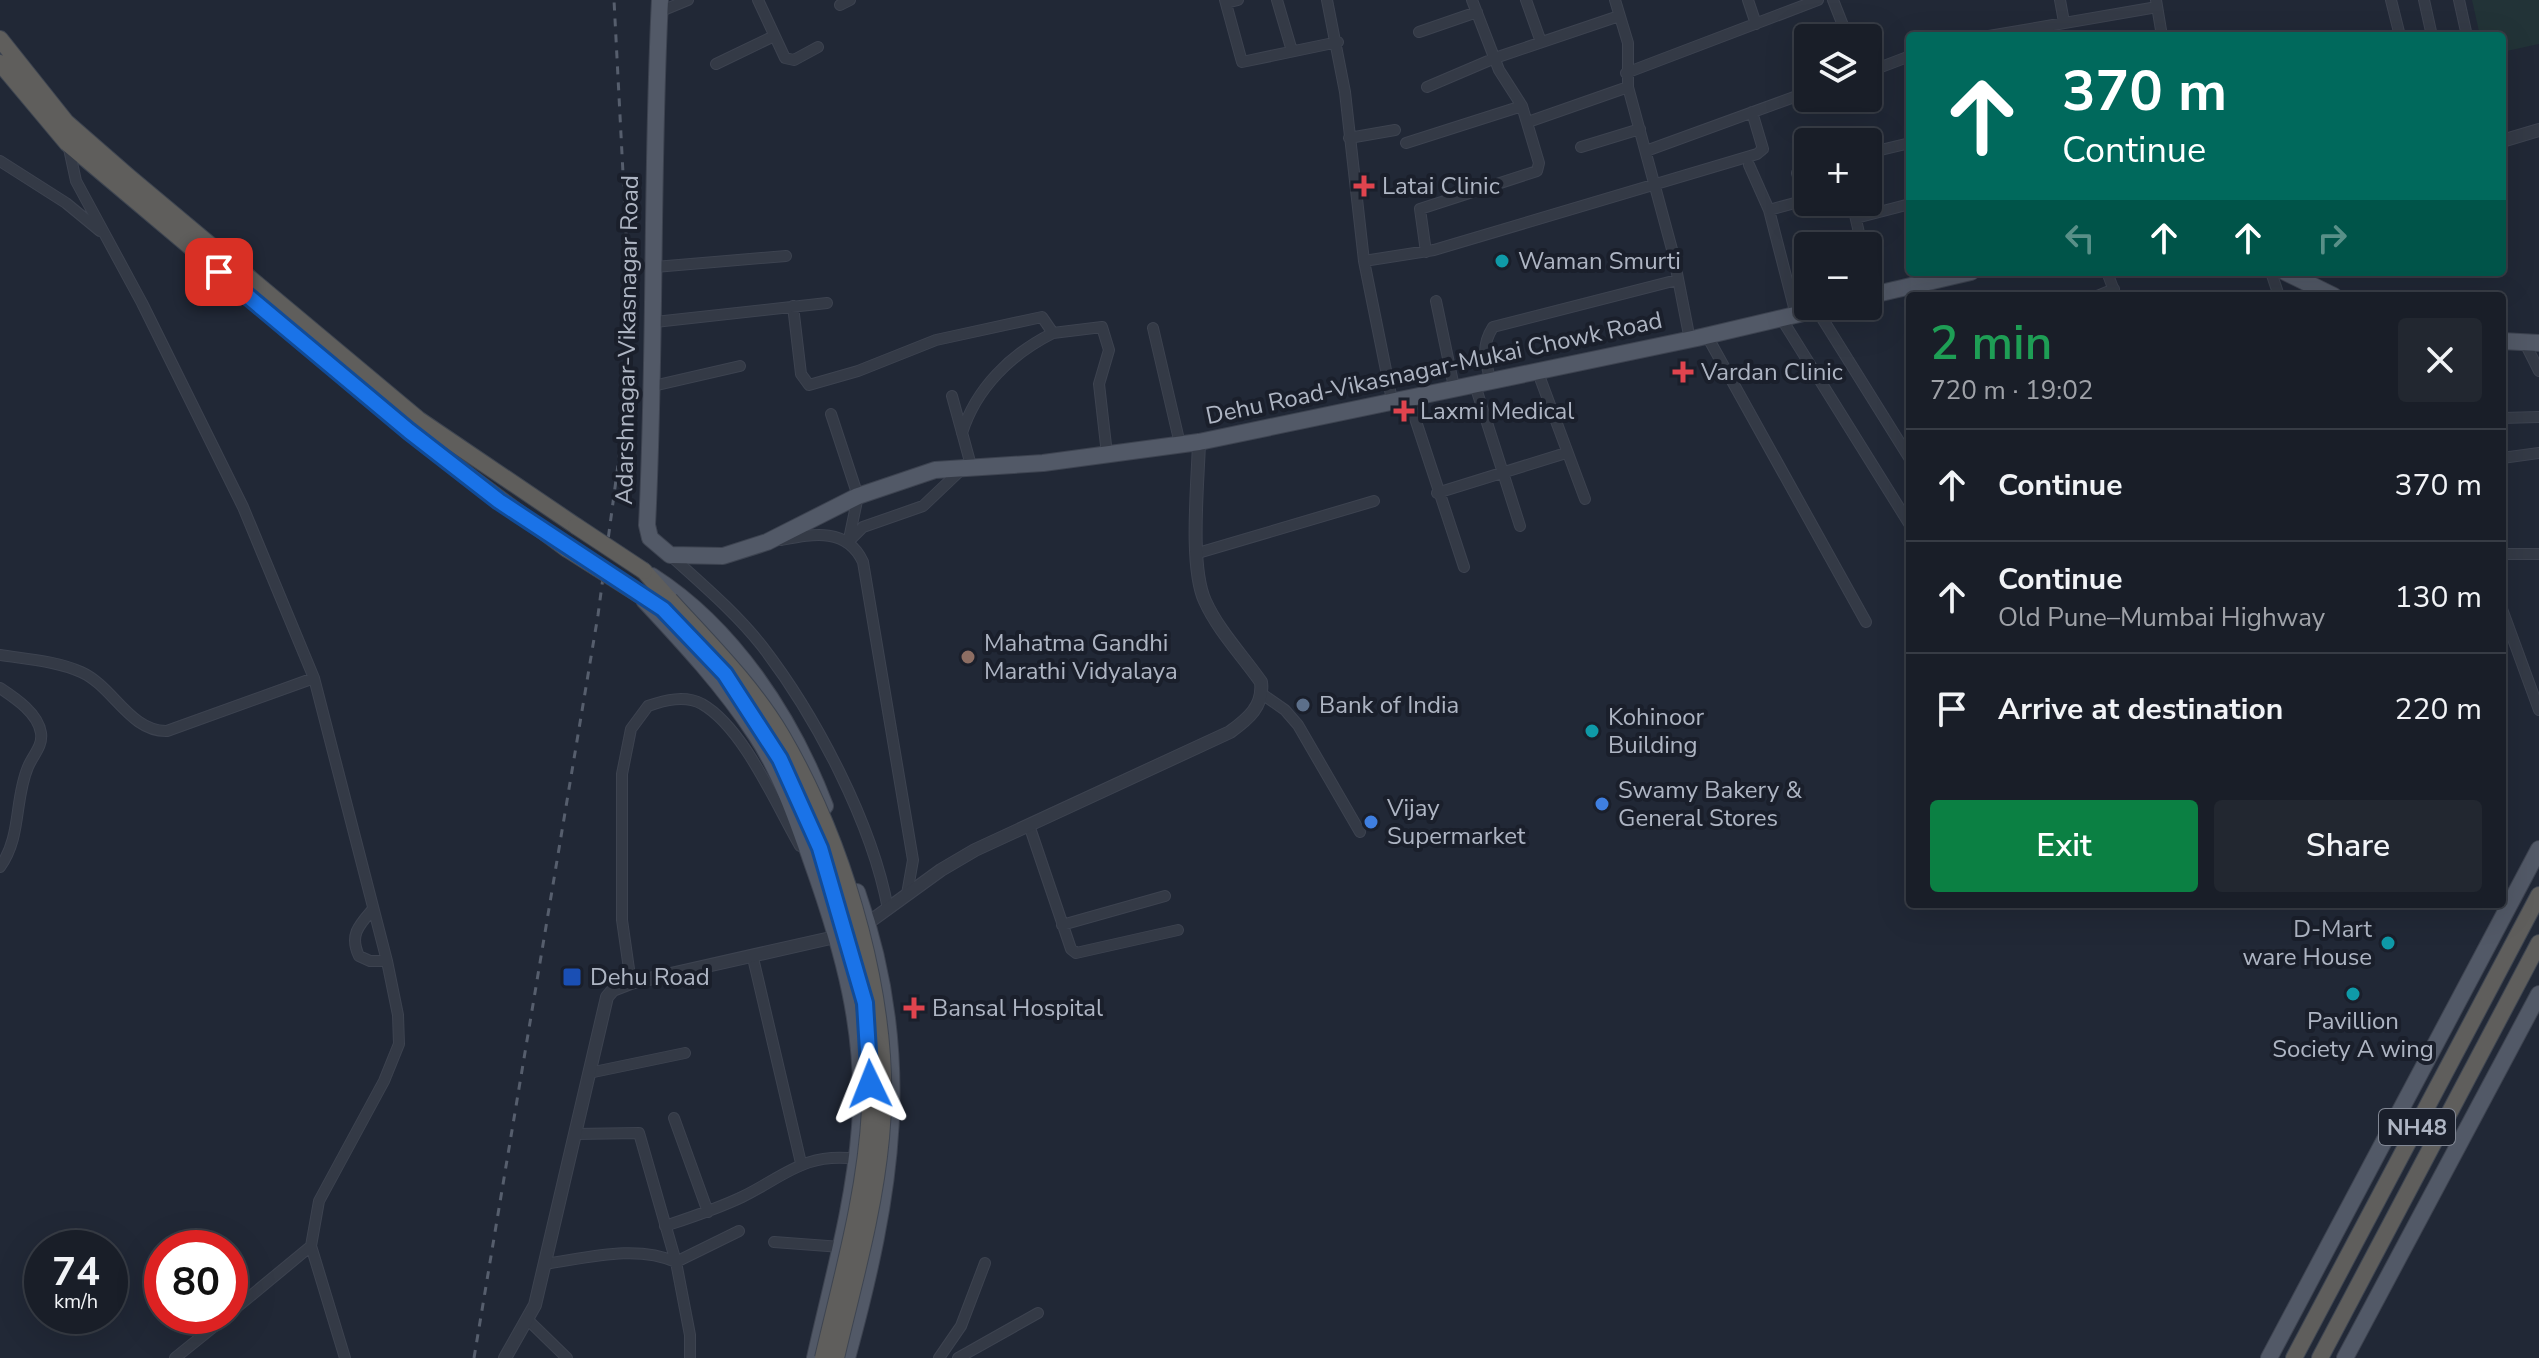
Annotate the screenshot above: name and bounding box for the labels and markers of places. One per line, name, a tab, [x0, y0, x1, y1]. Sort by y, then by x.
place label: Latai Clinic	[1382, 170, 1500, 202]
marker: Latai Clinic	[1353, 175, 1375, 197]
pin	[185, 238, 253, 306]
place label: Waman Smurti	[1518, 245, 1681, 277]
marker: Waman Smurti	[1493, 252, 1511, 270]
place label: Vardan Clinic	[1700, 356, 1843, 388]
marker: Vardan Clinic	[1672, 361, 1694, 383]
place label: Laxmi Medical	[1420, 395, 1574, 427]
marker: Laxmi Medical	[1395, 402, 1413, 420]
place label: Mahatma Gandhi Marathi Vidyalaya	[984, 627, 1178, 687]
marker: Mahatma Gandhi Marathi Vidyalaya	[959, 648, 977, 666]
place label: Bank of India	[1319, 689, 1459, 721]
marker: Bank of India	[1294, 696, 1312, 714]
place label: Kohinoor Building	[1608, 701, 1705, 761]
marker: Kohinoor Building	[1583, 722, 1601, 740]
place label: Swamy Bakery & General Stores	[1618, 774, 1802, 834]
place label: Vijay Supermarket	[1386, 792, 1526, 852]
marker: Swamy Bakery & General Stores	[1593, 795, 1611, 813]
marker: Vijay Supermarket	[1362, 813, 1380, 831]
place label: D-Mart ware House	[2243, 913, 2373, 973]
marker: D-Mart ware House	[2379, 934, 2397, 952]
place label: Dehu Road	[590, 961, 710, 993]
marker: Dehu Road	[561, 966, 583, 988]
marker: Pavillion Society A wing	[2344, 985, 2362, 1003]
place label: Bansal Hospital	[932, 992, 1103, 1024]
marker: Bansal Hospital	[903, 997, 925, 1019]
place label: Pavillion Society A wing	[2272, 1005, 2434, 1065]

